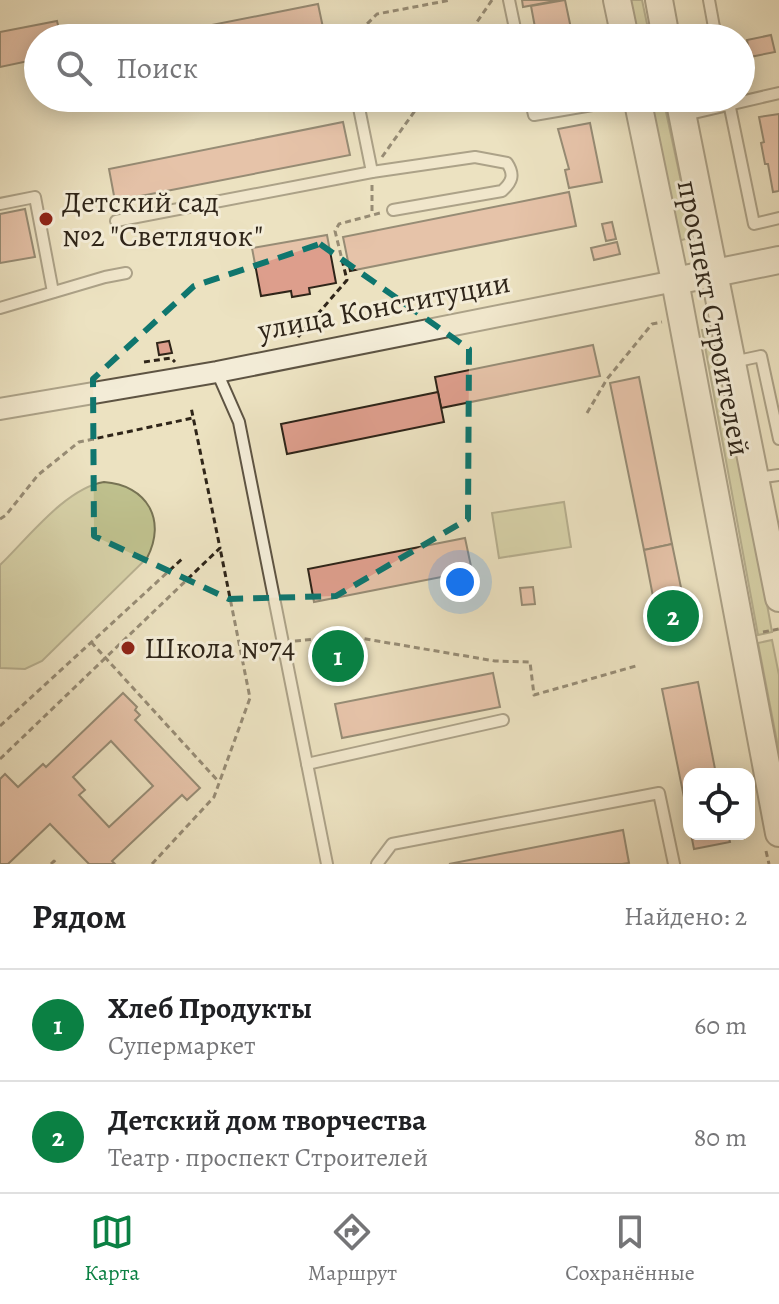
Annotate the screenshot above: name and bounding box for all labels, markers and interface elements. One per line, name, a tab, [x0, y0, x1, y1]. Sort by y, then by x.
search box	[24, 24, 755, 112]
icon: search	[52, 46, 96, 90]
text: Поиск	[116, 48, 198, 88]
street label: проспект Строителей	[668, 177, 760, 459]
place label: Детский сад №2 "Светлячок"	[62, 182, 263, 256]
marker: Детский сад №2 "Светлячок"	[37, 210, 55, 228]
street label: улица Конституции	[254, 262, 513, 350]
your location	[440, 562, 480, 602]
pin: 2	[647, 586, 699, 646]
pin: 1	[312, 626, 364, 686]
place label: Школа №74	[144, 628, 295, 668]
marker: Школа №74	[119, 639, 137, 657]
map controls	[683, 768, 755, 840]
button: locate	[683, 768, 755, 840]
text: Рядом	[32, 893, 126, 940]
text: Найдено: 2	[624, 899, 747, 934]
text: Хлеб Продукты	[108, 988, 312, 1028]
text: 1	[53, 1008, 63, 1043]
text: 60 m	[694, 1008, 747, 1043]
text: Супермаркет	[108, 1028, 256, 1063]
text: Детский дом творчества	[108, 1100, 427, 1140]
text: 2	[52, 1120, 64, 1155]
text: 80 m	[694, 1120, 747, 1155]
text: Театр · проспект Строителей	[108, 1140, 428, 1175]
tab: Карта	[84, 1210, 140, 1288]
tab: Маршрут	[308, 1210, 397, 1288]
tab: Сохранённые	[565, 1210, 695, 1288]

